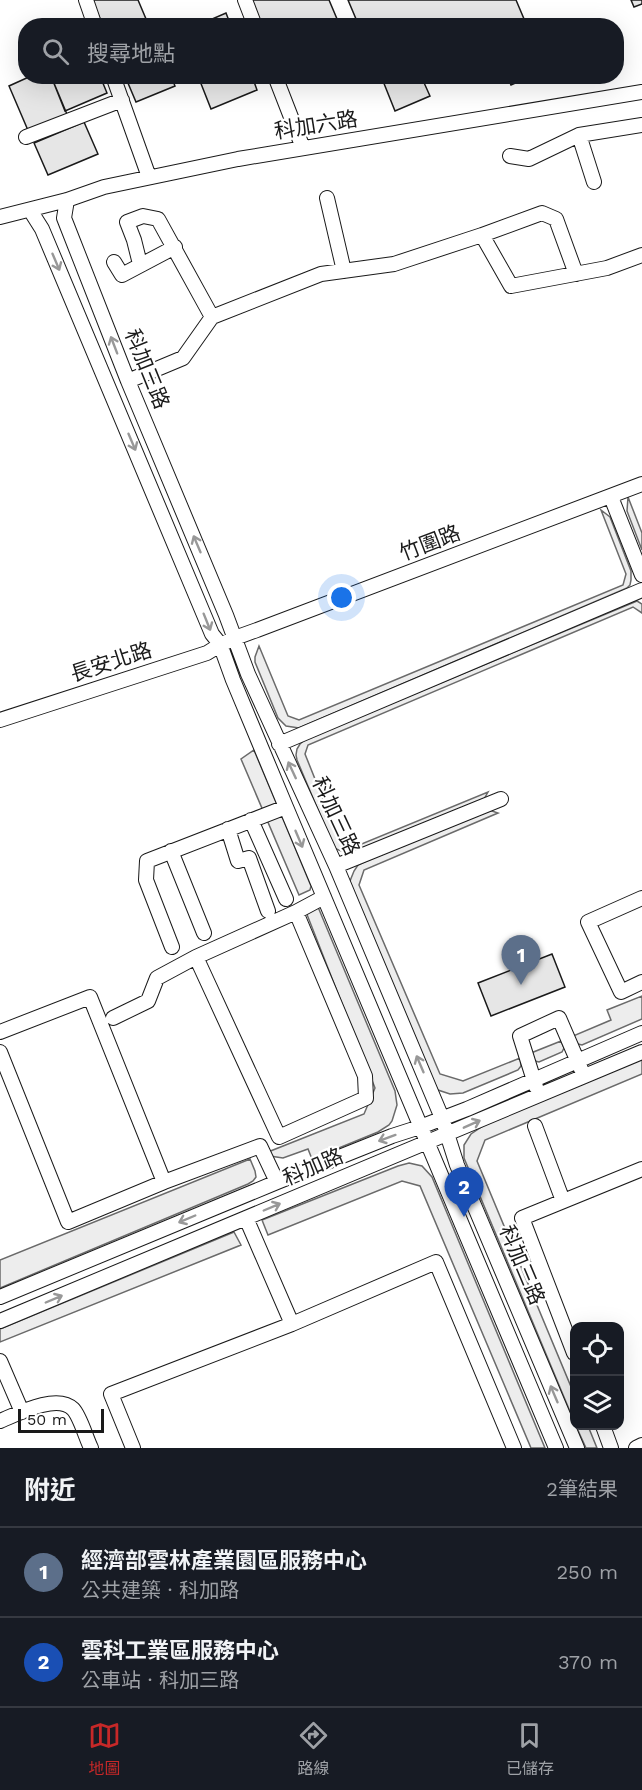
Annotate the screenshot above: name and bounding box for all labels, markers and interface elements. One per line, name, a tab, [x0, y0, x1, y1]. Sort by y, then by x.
search box	[18, 18, 624, 84]
icon: search	[39, 35, 72, 68]
text: 搜尋地點	[87, 41, 175, 66]
street label: 科加六路	[272, 106, 359, 143]
one-way arrow	[51, 252, 62, 270]
street label: 科加三路	[120, 325, 175, 412]
one-way arrow	[108, 336, 119, 355]
one-way arrow	[126, 432, 138, 450]
street label: 竹圍路	[396, 520, 464, 565]
one-way arrow	[191, 536, 202, 554]
your location	[327, 583, 356, 612]
one-way arrow	[202, 612, 213, 630]
street label: 長安北路	[67, 637, 155, 686]
one-way arrow	[285, 761, 297, 779]
street label: 科加三路	[307, 772, 366, 859]
one-way arrow	[294, 829, 305, 848]
pin: 1	[502, 936, 540, 985]
one-way arrow	[413, 1055, 424, 1073]
one-way arrow	[462, 1117, 480, 1129]
one-way arrow	[379, 1133, 397, 1144]
street label: 科加路	[279, 1143, 347, 1190]
pin: 2	[444, 1168, 484, 1217]
one-way arrow	[263, 1201, 281, 1212]
one-way arrow	[178, 1214, 197, 1225]
street label: 科加三路	[495, 1221, 550, 1308]
one-way arrow	[44, 1293, 63, 1304]
map controls	[570, 1322, 624, 1430]
button: locate	[570, 1322, 624, 1376]
button: layers	[570, 1376, 624, 1430]
one-way arrow	[548, 1385, 559, 1404]
scale bar	[18, 1406, 104, 1434]
text: 50 m	[27, 1410, 67, 1429]
text: 附近	[24, 1475, 76, 1505]
text: 2筆結果	[546, 1477, 618, 1501]
text: 經濟部雲林產業園區服務中心	[81, 1548, 367, 1573]
text: 1	[39, 1560, 48, 1584]
text: 250 m	[556, 1560, 618, 1584]
text: 公共建築 · 科加路	[81, 1578, 239, 1602]
text: 雲科工業區服務中心	[81, 1638, 279, 1663]
text: 2	[38, 1650, 49, 1674]
text: 370 m	[558, 1650, 618, 1674]
text: 公車站 · 科加三路	[81, 1668, 239, 1692]
tab: 地圖	[88, 1719, 121, 1779]
tab: 路線	[297, 1719, 330, 1779]
tab: 已儲存	[506, 1719, 554, 1779]

